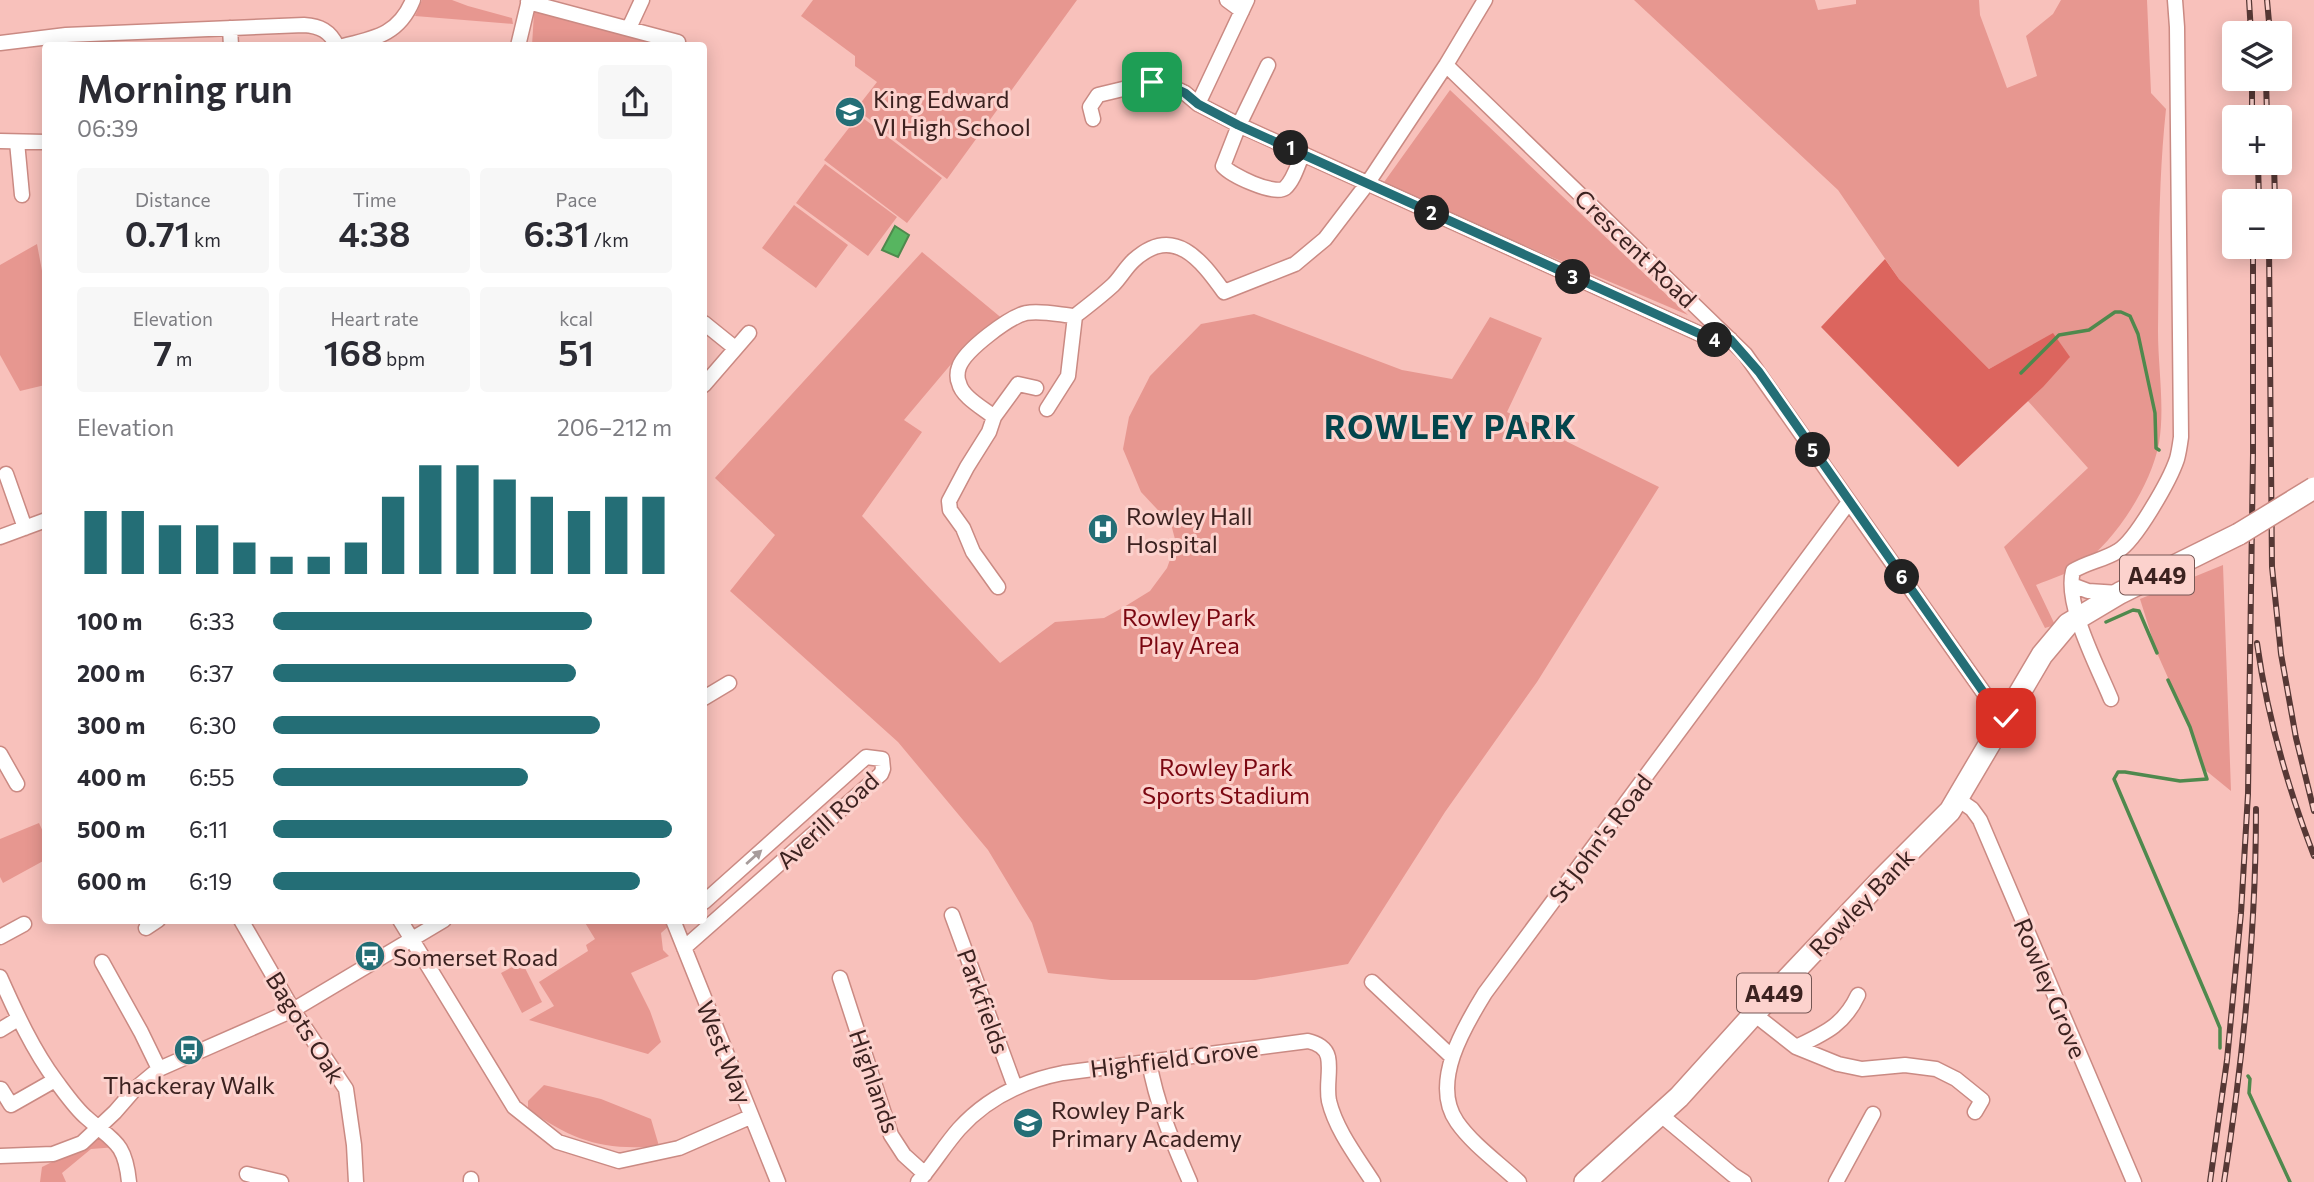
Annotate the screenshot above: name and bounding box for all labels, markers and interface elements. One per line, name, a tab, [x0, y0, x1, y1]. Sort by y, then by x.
map controls	[2222, 21, 2292, 259]
button: layers	[2222, 21, 2292, 91]
pin	[1122, 52, 1182, 112]
icon: arrive	[1133, 63, 1171, 101]
text: Morning run	[77, 64, 293, 111]
button: share	[598, 65, 672, 139]
place label: King Edward VI High School	[873, 84, 1031, 141]
school or university icon: King Edward VI High School	[833, 95, 867, 129]
button: +	[2222, 105, 2292, 175]
text: 06:39	[77, 114, 138, 142]
pin: 1	[1274, 130, 1308, 166]
text: 1	[1286, 136, 1295, 159]
street label: Crescent Road	[1569, 183, 1703, 313]
text: Distance	[135, 188, 211, 211]
text: Time	[353, 188, 396, 211]
text: Pace	[556, 188, 597, 211]
button: −	[2222, 189, 2292, 259]
pin: 2	[1414, 196, 1450, 230]
text: 2	[1426, 201, 1437, 224]
text: 0.71	[125, 211, 190, 254]
text: 4:38	[338, 211, 410, 254]
text: 6:31	[524, 211, 590, 254]
text: km	[190, 228, 221, 251]
text: /km	[590, 228, 629, 251]
pin: 3	[1556, 260, 1590, 294]
text: 3	[1567, 265, 1578, 288]
text: Elevation	[133, 307, 213, 330]
text: Heart rate	[330, 307, 419, 330]
text: kcal	[559, 307, 593, 330]
pin: 4	[1698, 322, 1732, 358]
text: 4	[1709, 328, 1720, 351]
text: 7	[153, 330, 172, 373]
text: 168	[324, 330, 382, 373]
text: 51	[558, 330, 594, 373]
text: m	[172, 347, 192, 370]
text: bpm	[382, 347, 425, 370]
district label: ROWLEY PARK	[1324, 406, 1578, 446]
text: Elevation	[77, 413, 174, 441]
text: 206–212 m	[557, 413, 672, 441]
pin: 5	[1796, 433, 1830, 468]
text: 5	[1807, 438, 1818, 461]
place label: Rowley Hall Hospital	[1126, 501, 1253, 558]
hospital icon: Rowley Hall Hospital	[1086, 512, 1120, 546]
road number: A449	[2120, 555, 2194, 594]
pin: 6	[1884, 560, 1920, 594]
text: 6	[1896, 565, 1907, 588]
park label: Rowley Park Play Area	[1122, 602, 1256, 659]
text: 100 m	[77, 607, 142, 635]
text: 6:33	[189, 607, 235, 635]
text: 200 m	[77, 659, 145, 687]
text: 6:37	[189, 659, 234, 687]
pin	[1976, 688, 2036, 748]
icon: check	[1987, 699, 2025, 737]
text: 300 m	[77, 711, 145, 739]
text: 6:30	[189, 711, 237, 739]
park label: Rowley Park Sports Stadium	[1142, 752, 1310, 809]
text: 400 m	[77, 763, 146, 791]
text: 6:55	[189, 763, 235, 791]
street label: Averill Road	[770, 765, 884, 875]
street label: St John's Road	[1542, 768, 1658, 908]
text: 500 m	[77, 815, 145, 843]
text: 6:11	[189, 815, 228, 843]
street label: Rowley Bank	[1802, 842, 1920, 962]
one-way arrow	[746, 849, 763, 865]
text: 600 m	[77, 867, 146, 895]
text: 6:19	[189, 867, 232, 895]
street label: Rowley Grove	[2009, 914, 2093, 1062]
bus stop icon: Somerset Road	[353, 939, 387, 973]
place label: Somerset Road	[393, 942, 558, 971]
street label: Parkfields	[952, 945, 1016, 1057]
street label: Bagots Oak	[260, 966, 352, 1088]
road number: A449	[1737, 974, 1811, 1012]
street label: West Way	[691, 996, 759, 1108]
street label: Highlands	[844, 1025, 906, 1137]
bus stop icon: Thackeray Walk	[172, 1033, 206, 1067]
street label: Highfield Grove	[1088, 1033, 1260, 1083]
place label: Thackeray Walk	[103, 1070, 275, 1099]
place label: Rowley Park Primary Academy	[1051, 1095, 1242, 1152]
school or university icon: Rowley Park Primary Academy	[1011, 1106, 1045, 1140]

